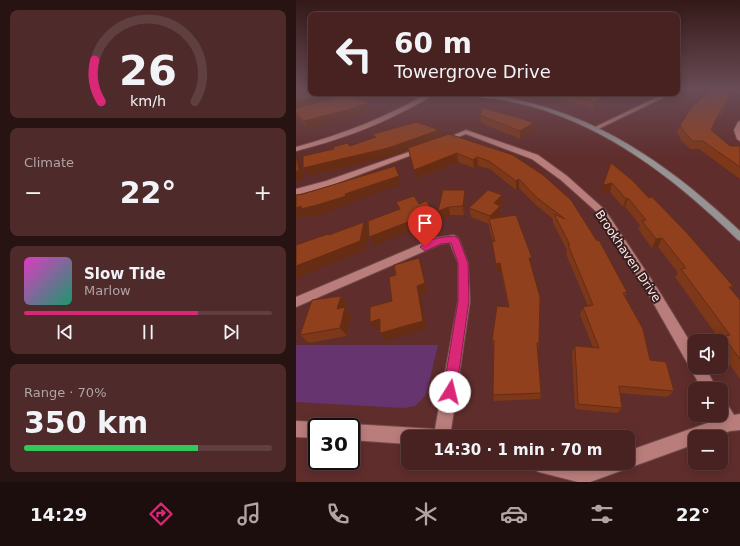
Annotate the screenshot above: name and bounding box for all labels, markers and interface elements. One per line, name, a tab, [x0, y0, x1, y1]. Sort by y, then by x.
text: 60 m	[394, 27, 472, 60]
icon: left	[328, 28, 380, 80]
text: 26	[119, 46, 177, 95]
text: Towergrove Drive	[394, 61, 551, 82]
text: km/h	[130, 93, 166, 109]
text: Climate	[24, 155, 74, 170]
text: 22°	[120, 175, 176, 210]
text: −	[24, 180, 42, 205]
text: +	[254, 180, 272, 205]
pin	[408, 206, 442, 247]
street label: Brookhaven Drive	[592, 208, 664, 304]
icon: arrive	[414, 212, 436, 234]
text: Slow Tide	[84, 265, 166, 283]
text: Marlow	[84, 283, 131, 298]
icon: previous	[54, 321, 76, 343]
icon: pause	[137, 321, 159, 343]
icon: next	[220, 321, 242, 343]
map controls	[688, 334, 728, 470]
button: sound	[688, 334, 728, 374]
position arrow	[429, 371, 471, 413]
button: +	[688, 382, 728, 422]
text: Range · 70%	[24, 385, 107, 400]
text: 350 km	[24, 405, 148, 440]
speed limit sign: 30	[308, 418, 360, 470]
button: −	[688, 430, 728, 470]
text: 14:30 · 1 min · 70 m	[434, 441, 602, 459]
icon: directions	[147, 500, 175, 528]
icon: music	[235, 500, 263, 528]
icon: phone	[324, 500, 352, 528]
icon: climate	[412, 500, 440, 528]
icon: car	[500, 500, 528, 528]
icon: filters	[588, 500, 616, 528]
text: 14:29	[30, 504, 87, 525]
text: 22°	[676, 504, 710, 525]

